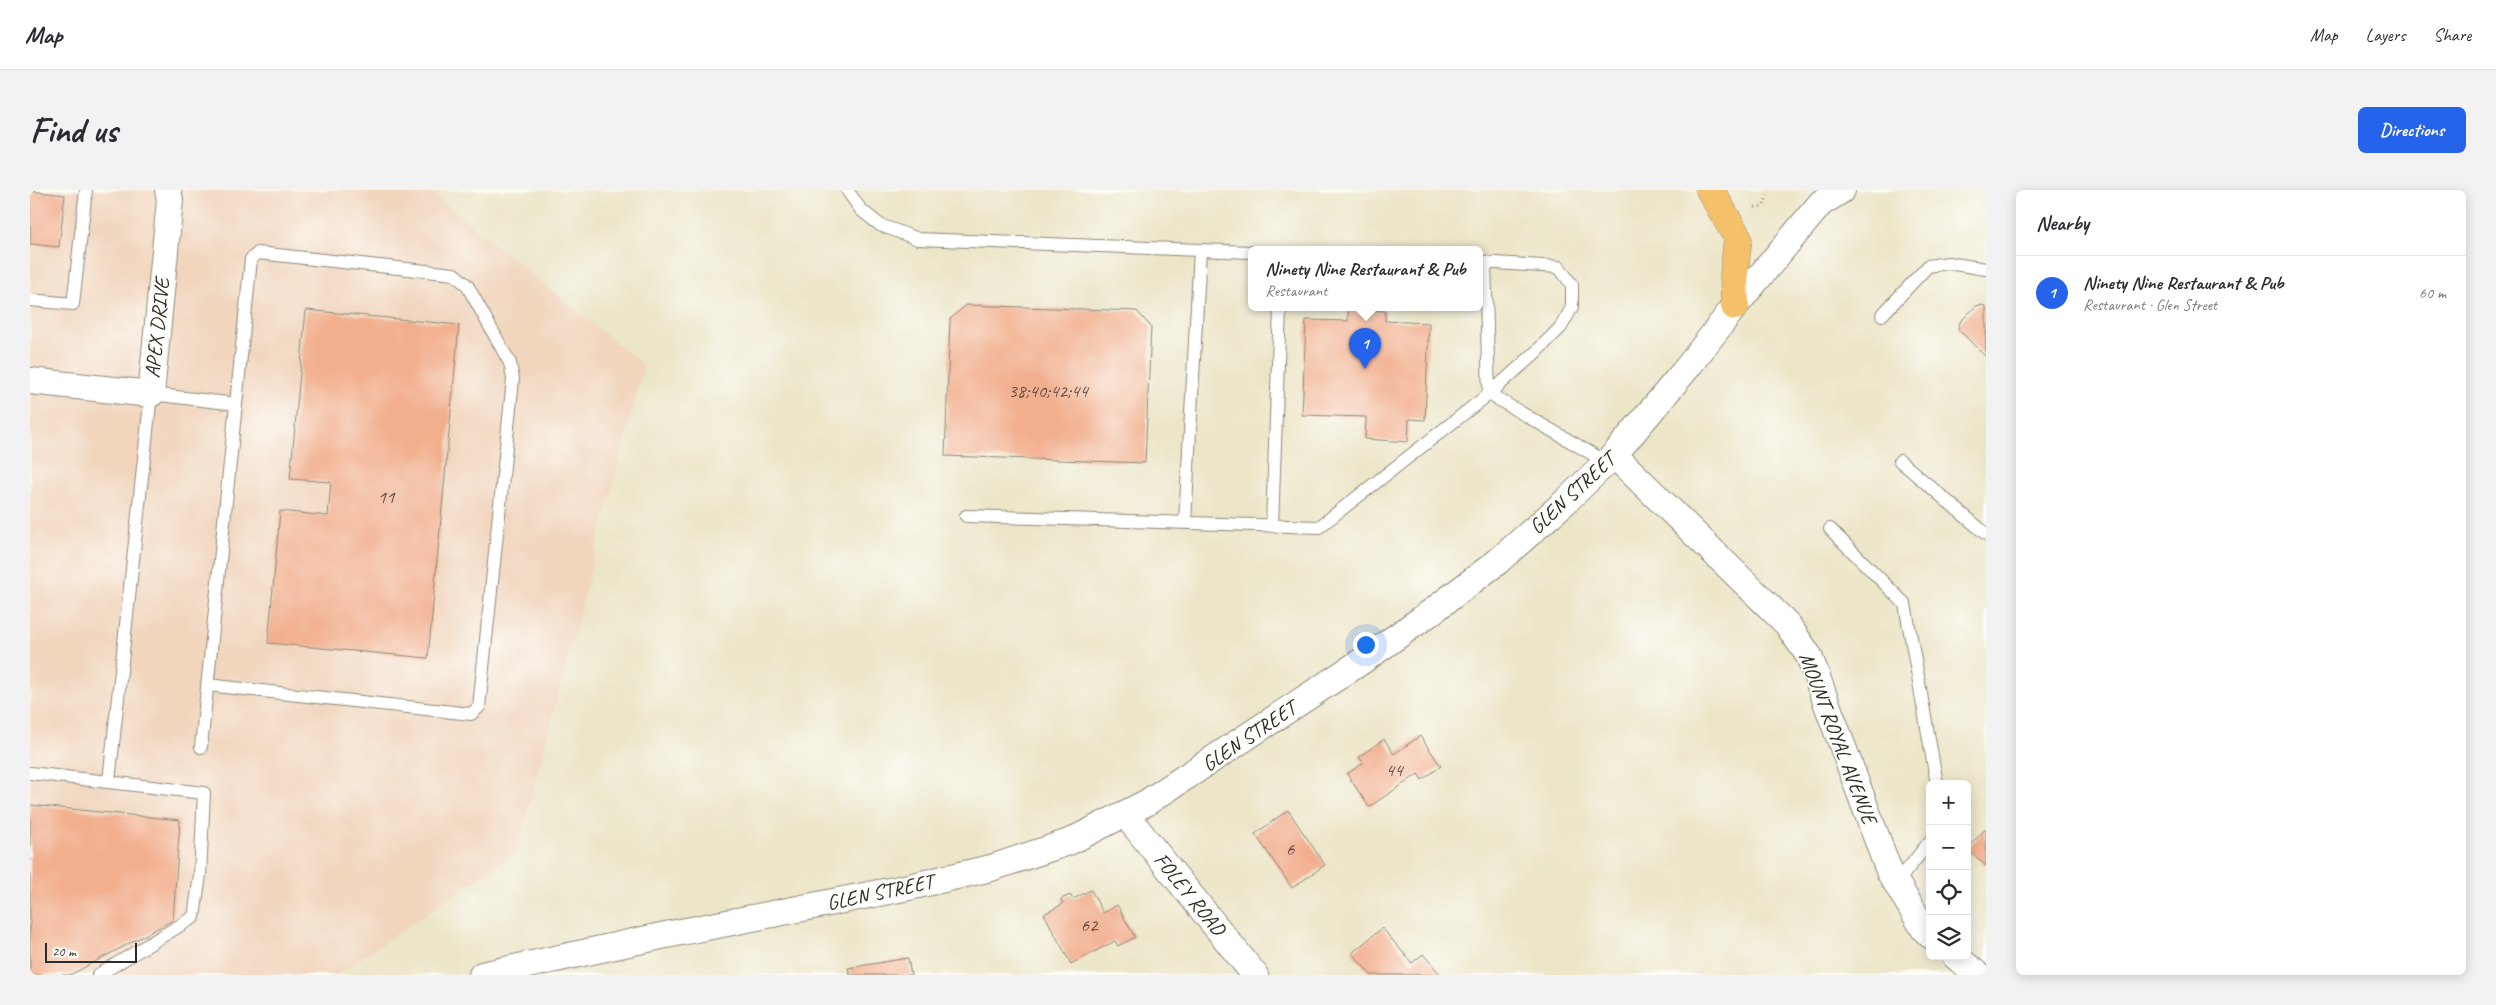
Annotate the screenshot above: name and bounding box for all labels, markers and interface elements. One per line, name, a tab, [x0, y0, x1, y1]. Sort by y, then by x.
text: Map	[25, 20, 62, 50]
text: Map	[2310, 24, 2338, 46]
text: Layers	[2366, 24, 2405, 46]
text: Share	[2433, 24, 2471, 46]
button: Directions	[2358, 107, 2466, 153]
text: Find us	[30, 108, 117, 153]
text: Nearby	[2036, 210, 2089, 236]
popup	[1248, 246, 1483, 311]
text: Ninety Nine Restaurant & Pub	[1265, 257, 1466, 281]
text: Ninety Nine Restaurant & Pub	[2083, 271, 2283, 295]
street label: APEX DRIVE	[139, 274, 175, 379]
text: Restaurant	[1265, 281, 1327, 301]
text: 1	[2048, 283, 2056, 303]
text: 60 m	[2419, 283, 2446, 303]
text: Restaurant · Glen Street	[2083, 295, 2217, 315]
pin: 1	[1349, 328, 1381, 369]
house number: 38;40;42;44	[1008, 379, 1090, 403]
street label: GLEN STREET	[1524, 444, 1624, 539]
house number: 11	[377, 485, 396, 509]
your location	[1353, 632, 1379, 658]
street label: MOUNT ROYAL AVENUE	[1793, 649, 1884, 830]
street label: GLEN STREET	[1197, 693, 1305, 777]
house number: 44	[1385, 758, 1405, 782]
map controls	[1926, 780, 1971, 960]
button: +	[1926, 780, 1971, 825]
button: −	[1926, 825, 1971, 870]
house number: 6	[1286, 837, 1296, 861]
street label: FOLEY ROAD	[1149, 847, 1233, 942]
street label: GLEN STREET	[824, 867, 940, 916]
button: locate	[1926, 870, 1971, 915]
house number: 62	[1080, 913, 1099, 937]
button: layers	[1926, 915, 1971, 960]
scale bar	[45, 940, 138, 963]
text: 20 m	[52, 943, 76, 960]

